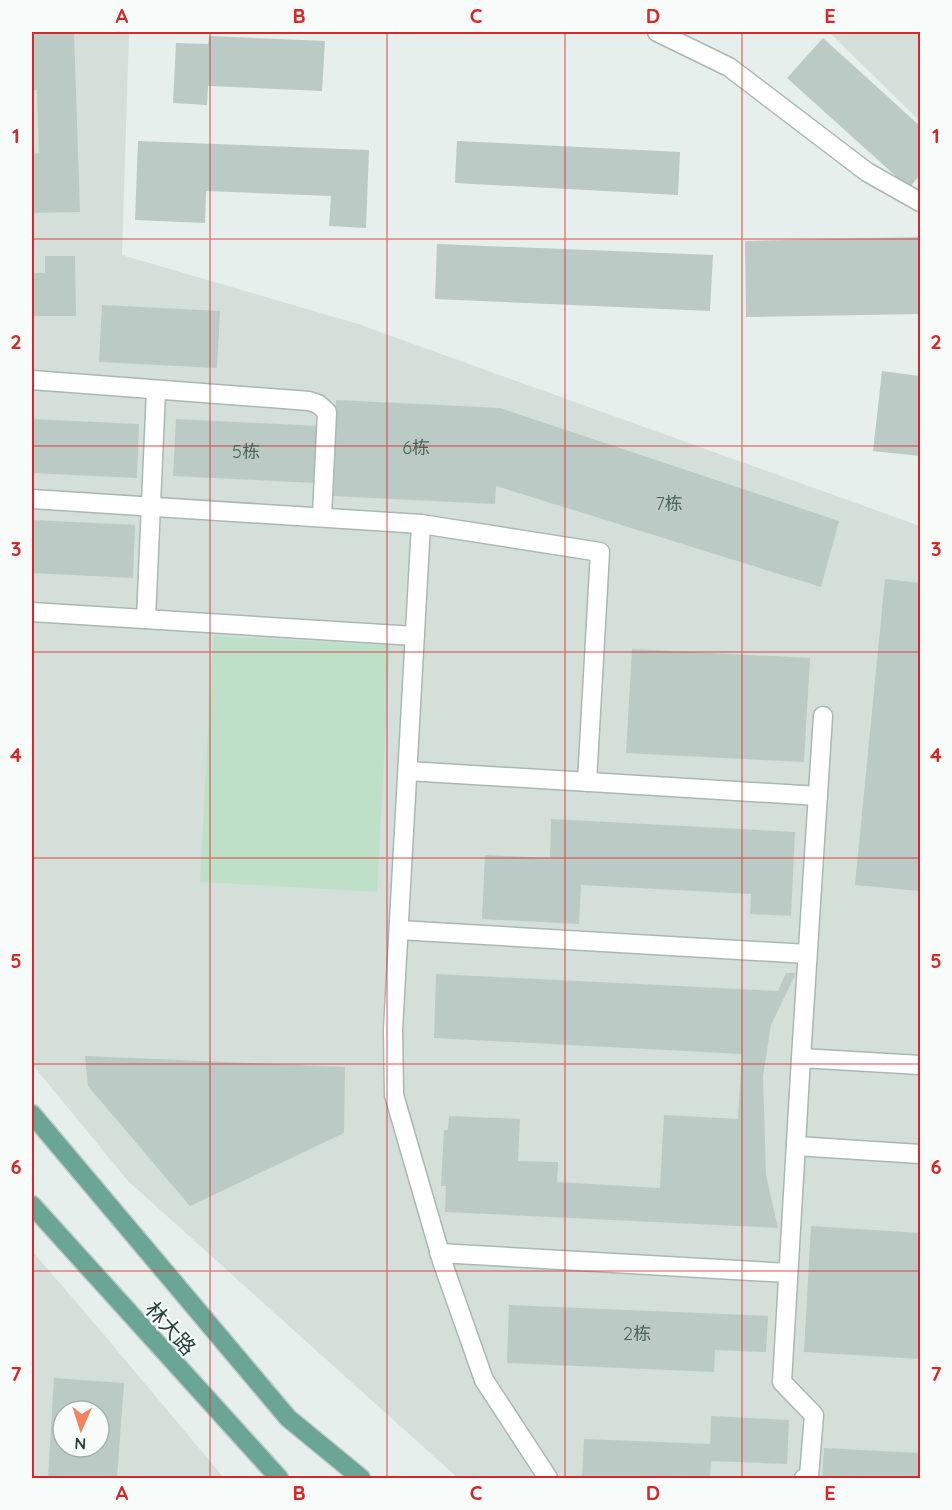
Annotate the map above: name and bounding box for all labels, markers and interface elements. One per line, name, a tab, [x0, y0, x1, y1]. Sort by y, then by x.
text: A	[116, 3, 129, 28]
text: B	[292, 3, 306, 28]
text: C	[470, 3, 483, 28]
text: D	[646, 3, 660, 28]
text: E	[824, 3, 836, 28]
text: 1	[12, 123, 20, 148]
text: 1	[932, 123, 940, 148]
text: 2	[10, 329, 22, 354]
text: 2	[930, 329, 942, 354]
house number: 6栋	[402, 436, 430, 459]
house number: 5栋	[232, 440, 260, 463]
house number: 7栋	[655, 492, 683, 515]
text: 3	[11, 536, 21, 561]
text: 3	[931, 536, 941, 561]
text: 4	[10, 742, 22, 767]
text: 4	[930, 742, 942, 767]
text: 5	[10, 948, 22, 973]
text: 5	[930, 948, 942, 973]
text: 6	[10, 1154, 22, 1179]
text: 6	[930, 1154, 942, 1179]
street label: 林大路	[140, 1296, 202, 1360]
house number: 2栋	[623, 1322, 651, 1345]
text: 7	[11, 1361, 22, 1386]
text: 7	[931, 1361, 942, 1386]
north arrow	[51, 1399, 111, 1459]
text: N	[74, 1434, 87, 1454]
text: A	[116, 1480, 129, 1505]
text: B	[292, 1480, 306, 1505]
text: C	[470, 1480, 483, 1505]
text: D	[646, 1480, 660, 1505]
text: E	[824, 1480, 836, 1505]

